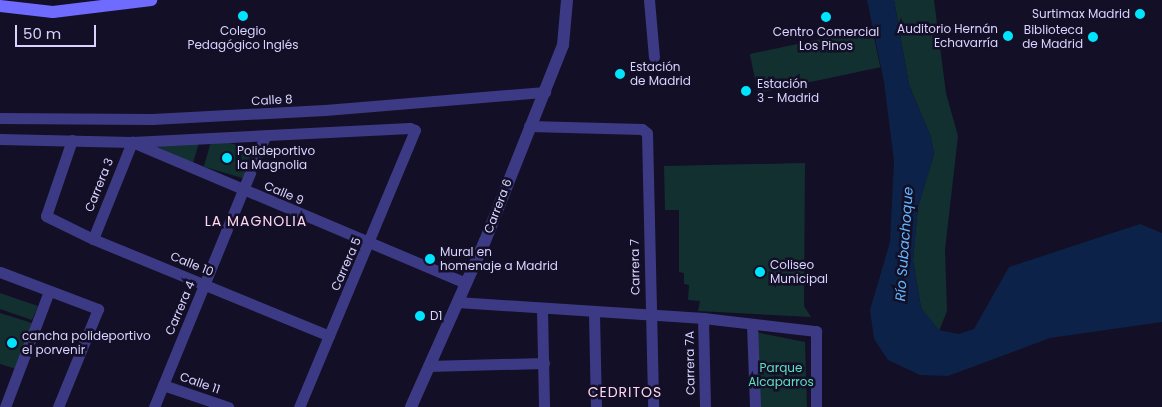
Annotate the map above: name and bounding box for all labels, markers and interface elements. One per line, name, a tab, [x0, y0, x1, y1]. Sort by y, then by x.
place label: Surtimax Madrid	[1032, 7, 1130, 21]
marker: Surtimax Madrid	[1134, 8, 1146, 20]
marker: Colegio Pedagógico Inglés	[237, 10, 249, 22]
marker: Centro Comercial Los Pinos	[820, 11, 832, 23]
scale bar	[18, 15, 99, 47]
place label: Auditorio Hernán Echavarría	[897, 22, 998, 50]
text: 50 m	[23, 23, 61, 44]
place label: Biblioteca de Madrid	[1022, 23, 1083, 51]
place label: Colegio Pedagógico Inglés	[187, 24, 299, 52]
place label: Centro Comercial Los Pinos	[773, 25, 879, 53]
marker: Auditorio Hernán Echavarría	[1002, 30, 1014, 42]
marker: Biblioteca de Madrid	[1087, 31, 1099, 43]
place label: Estación de Madrid	[630, 60, 691, 88]
marker: Estación de Madrid	[614, 68, 626, 80]
place label: Estación 3 - Madrid	[757, 77, 819, 105]
marker: Estación 3 - Madrid	[739, 84, 753, 98]
street label: Calle 8	[251, 92, 293, 108]
place label: Polideportivo la Magnolia	[237, 144, 315, 172]
marker: Polideportivo la Magnolia	[221, 152, 233, 164]
street label: Carrera 3	[82, 156, 116, 214]
street label: Carrera 6	[481, 177, 515, 235]
street label: Calle 9	[262, 178, 306, 208]
water label: Río Subachoque	[892, 186, 916, 302]
district label: LA MAGNOLIA	[203, 213, 309, 229]
street label: Carrera 5	[328, 235, 364, 293]
street label: Carrera 7	[627, 239, 643, 295]
place label: Mural en homenaje a Madrid	[440, 245, 558, 273]
street label: Calle 10	[168, 249, 216, 279]
marker: Mural en homenaje a Madrid	[424, 253, 436, 265]
place label: Coliseo Municipal	[770, 258, 828, 286]
marker: Coliseo Municipal	[754, 266, 766, 278]
street label: Carrera 4	[162, 279, 198, 337]
place label: D1	[430, 309, 442, 323]
marker: D1	[414, 310, 426, 322]
place label: cancha polideportivo el porvenir	[22, 329, 151, 357]
street label: Carrera 7A	[682, 331, 698, 395]
marker: cancha polideportivo el porvenir	[6, 337, 18, 349]
park label: Parque Alcaparros	[748, 361, 814, 389]
street label: Calle 11	[178, 369, 222, 397]
district label: CEDRITOS	[587, 384, 663, 400]

